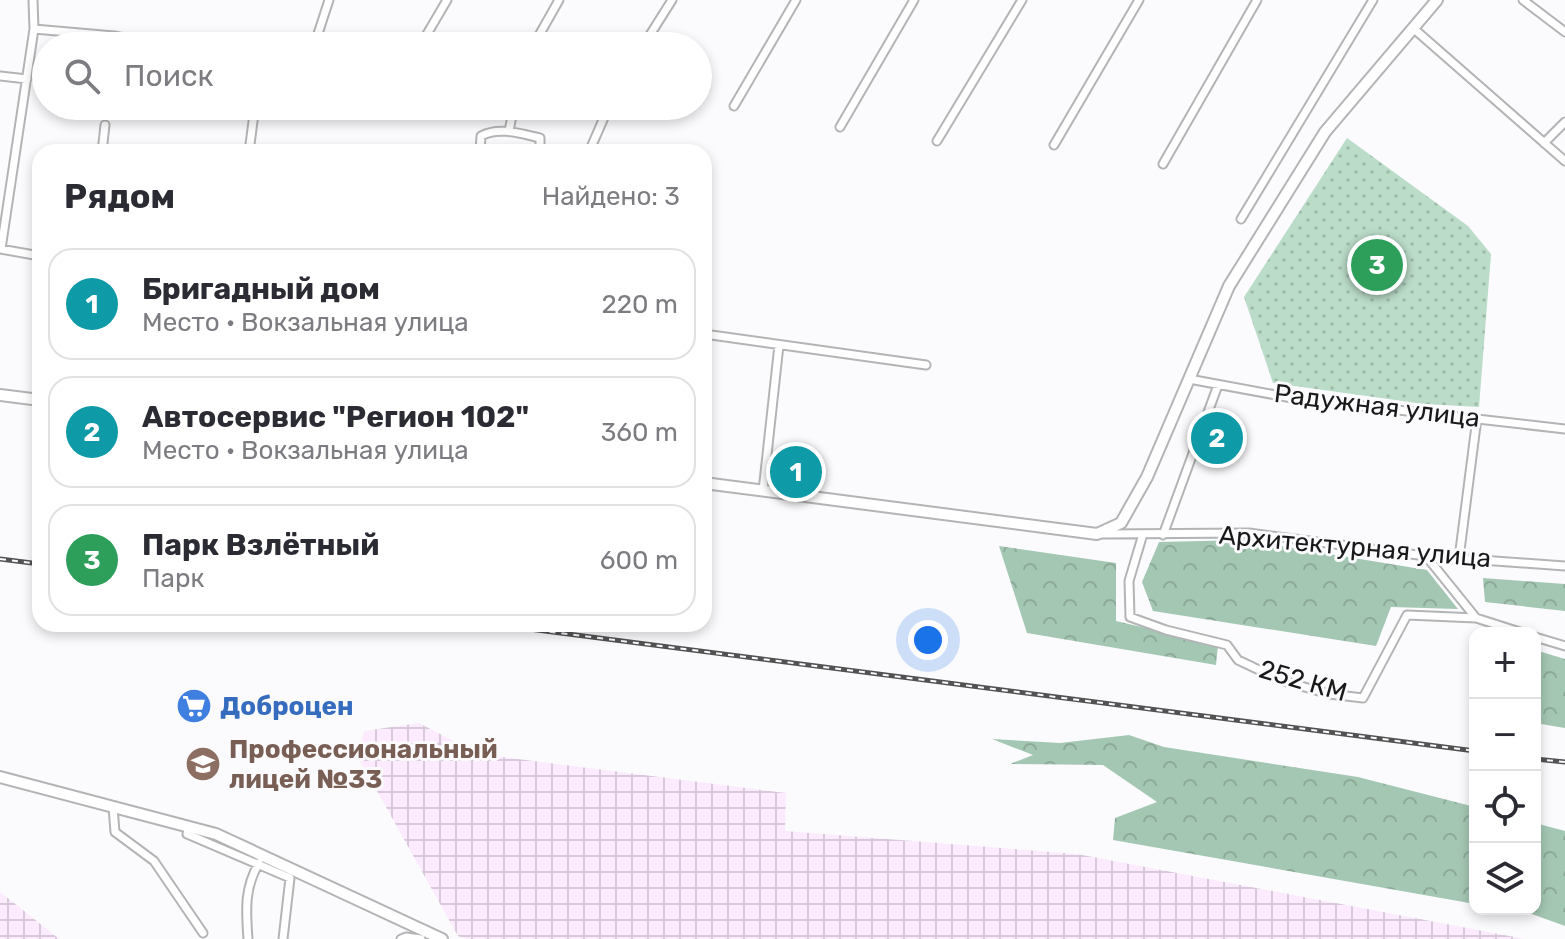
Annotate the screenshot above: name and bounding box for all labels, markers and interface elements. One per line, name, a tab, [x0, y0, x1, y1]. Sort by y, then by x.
search box	[32, 32, 712, 120]
icon: search	[60, 54, 104, 98]
text: Поиск	[124, 58, 214, 94]
text: Рядом	[64, 176, 175, 217]
text: Найдено: 3	[542, 181, 680, 212]
pin: 3	[1351, 235, 1403, 295]
text: Бригадный дом	[142, 271, 380, 307]
text: 1	[86, 289, 98, 320]
text: 220 m	[601, 289, 678, 320]
text: Место · Вокзальная улица	[142, 307, 469, 338]
street label: Радужная улица	[1272, 378, 1482, 434]
text: Автосервис "Регион 102"	[142, 399, 529, 435]
pin: 2	[1191, 408, 1243, 468]
text: 2	[84, 417, 100, 448]
text: 360 m	[601, 417, 678, 448]
text: Место · Вокзальная улица	[142, 435, 469, 466]
pin: 1	[770, 442, 822, 502]
street label: Архитектурная улица	[1218, 520, 1492, 574]
text: Парк Взлётный	[142, 527, 379, 563]
text: 3	[83, 545, 101, 576]
text: 600 m	[600, 545, 678, 576]
text: Парк	[142, 563, 204, 594]
your location	[908, 620, 948, 660]
map controls	[1469, 627, 1541, 915]
button: +	[1469, 627, 1541, 699]
street label: 252 КМ	[1256, 654, 1350, 708]
supermarket icon: Доброцен	[175, 687, 213, 725]
place label: Доброцен	[220, 691, 353, 722]
button: −	[1469, 699, 1541, 771]
place label: Профессиональный лицей №33	[229, 734, 498, 795]
school or university icon: Профессиональный лицей №33	[184, 745, 222, 783]
button: locate	[1469, 771, 1541, 843]
button: layers	[1469, 843, 1541, 915]

